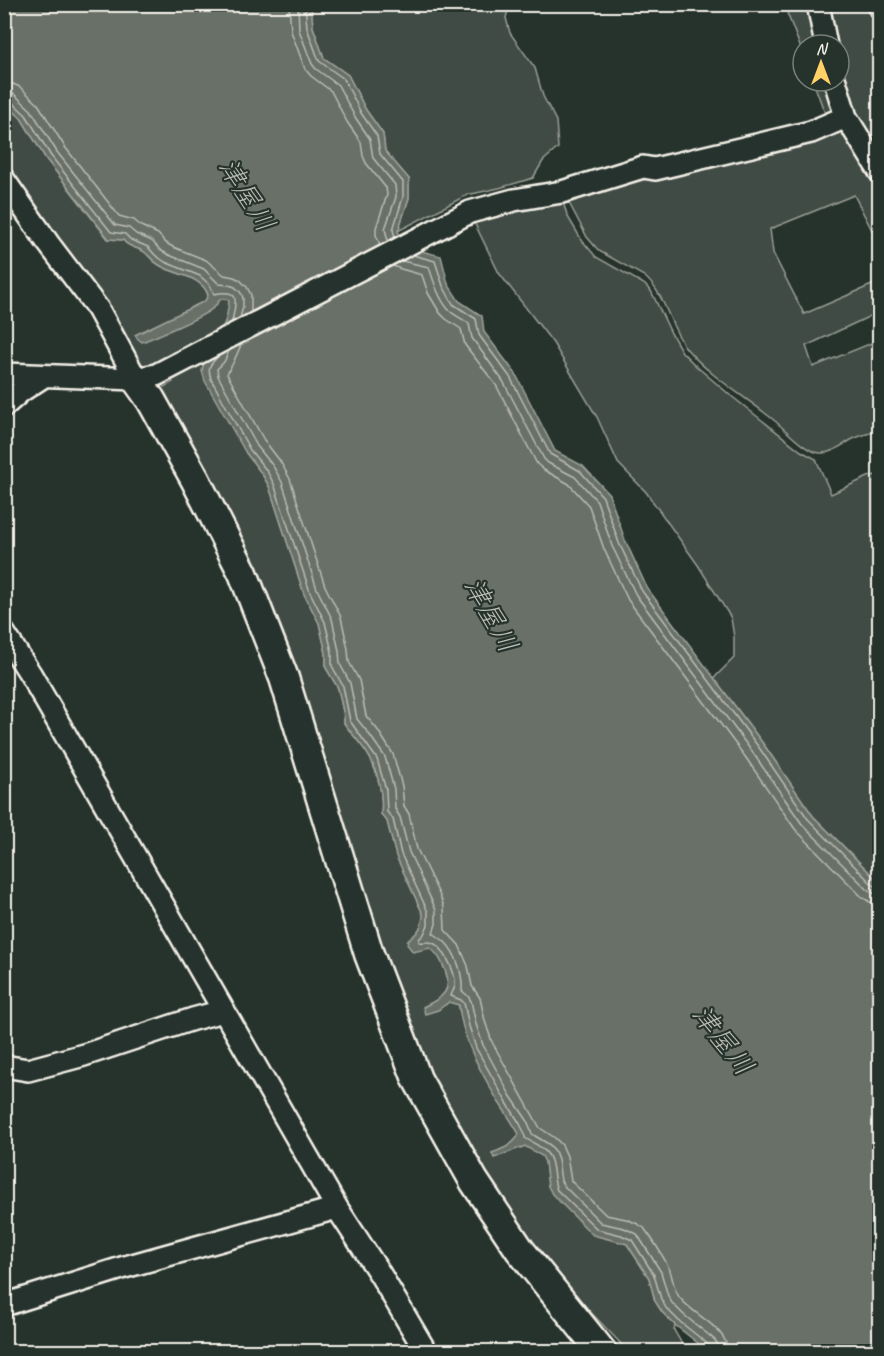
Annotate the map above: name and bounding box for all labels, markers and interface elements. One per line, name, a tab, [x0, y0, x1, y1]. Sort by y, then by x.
north arrow	[791, 33, 851, 93]
text: N	[816, 39, 829, 59]
water label: 津屋川	[211, 152, 283, 238]
water label: 津屋川	[456, 571, 526, 659]
water label: 津屋川	[685, 998, 761, 1082]

